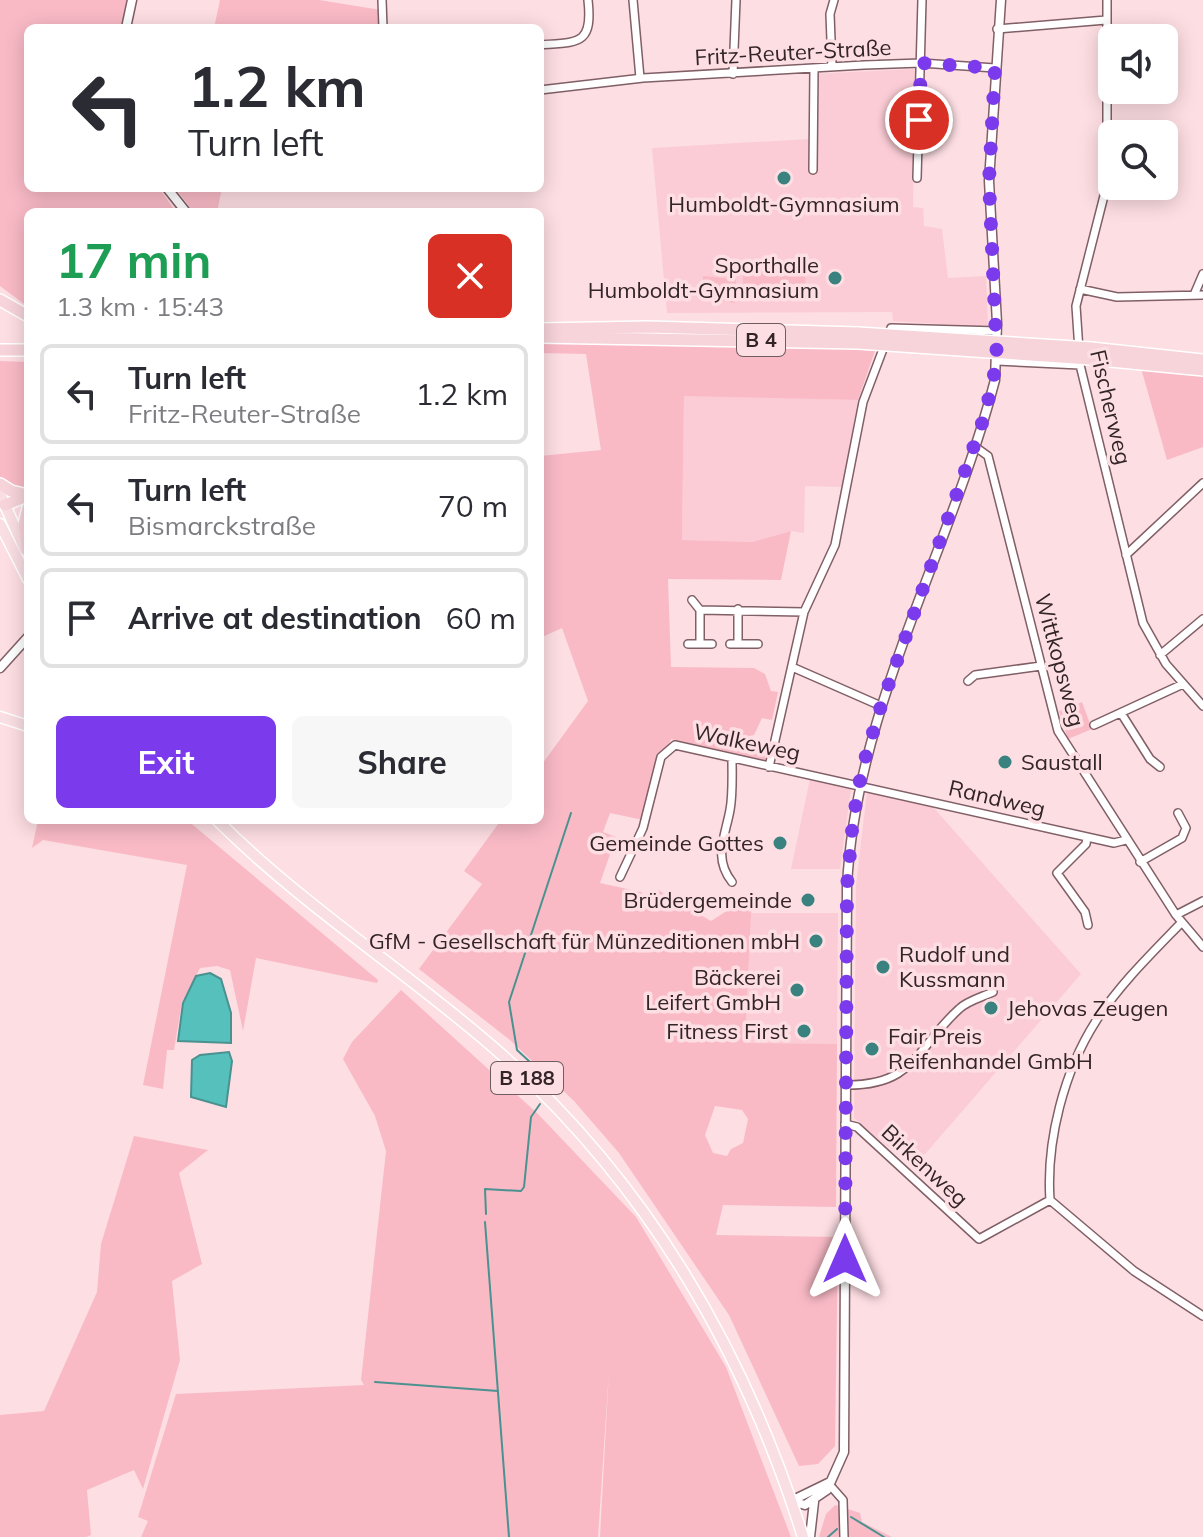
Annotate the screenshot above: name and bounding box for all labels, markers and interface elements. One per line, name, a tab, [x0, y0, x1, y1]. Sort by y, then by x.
map controls	[1098, 24, 1178, 200]
button: sound	[1098, 24, 1178, 104]
street label: Fritz-Reuter-Straße	[694, 33, 892, 71]
text: 1.2 km	[188, 51, 366, 121]
icon: left	[56, 56, 160, 160]
pin	[885, 86, 953, 154]
icon: arrive	[897, 98, 941, 142]
text: Turn left	[188, 120, 324, 165]
button: search	[1098, 120, 1178, 200]
marker: Humboldt-Gymnasium	[775, 169, 793, 187]
place label: Humboldt-Gymnasium	[668, 190, 900, 218]
text: 17 min	[56, 230, 211, 290]
button: close	[428, 234, 512, 318]
place label: Sporthalle Humboldt-Gymnasium	[588, 251, 819, 304]
marker: Sporthalle Humboldt-Gymnasium	[826, 269, 844, 287]
text: 1.3 km · 15:43	[56, 290, 224, 323]
road number: B 4	[737, 324, 785, 356]
street label: Fischerweg	[1084, 347, 1138, 467]
text: Turn left	[128, 359, 246, 397]
icon: left	[60, 372, 104, 416]
text: 1.2 km	[416, 375, 508, 413]
text: Fritz-Reuter-Straße	[128, 397, 361, 430]
text: Turn left	[128, 471, 246, 509]
icon: left	[60, 484, 104, 528]
text: 70 m	[438, 487, 508, 525]
text: Bismarckstraße	[128, 509, 316, 542]
street label: Wittkopsweg	[1029, 590, 1091, 730]
icon: arrive	[60, 596, 104, 640]
text: Arrive at destination	[128, 599, 422, 637]
text: 60 m	[446, 599, 516, 637]
button: Exit	[56, 716, 276, 808]
button: Share	[292, 716, 512, 808]
street label: Walkeweg	[691, 717, 803, 767]
place label: Saustall	[1021, 748, 1103, 776]
marker: Saustall	[996, 753, 1014, 771]
street label: Randweg	[946, 773, 1048, 823]
place label: Gemeinde Gottes	[589, 829, 764, 857]
marker: Gemeinde Gottes	[771, 834, 789, 852]
place label: Brüdergemeinde	[624, 886, 792, 914]
marker: Brüdergemeinde	[799, 891, 817, 909]
place label: GfM - Gesellschaft für Münzeditionen mbH	[369, 927, 800, 955]
marker: GfM - Gesellschaft für Münzeditionen mbH	[807, 932, 825, 950]
place label: Rudolf und Kussmann	[899, 940, 1010, 993]
marker: Rudolf und Kussmann	[874, 958, 892, 976]
place label: Bäckerei Leifert GmbH	[645, 963, 781, 1016]
marker: Bäckerei Leifert GmbH	[788, 981, 806, 999]
place label: Jehovas Zeugen	[1007, 994, 1168, 1022]
marker: Jehovas Zeugen	[982, 999, 1000, 1017]
place label: Fitness First	[666, 1017, 788, 1045]
marker: Fitness First	[795, 1022, 813, 1040]
place label: Fair Preis Reifenhandel GmbH	[888, 1022, 1093, 1075]
marker: Fair Preis Reifenhandel GmbH	[863, 1040, 881, 1058]
road number: B 188	[491, 1062, 563, 1094]
street label: Birkenweg	[876, 1118, 974, 1212]
position arrow	[803, 1217, 887, 1301]

